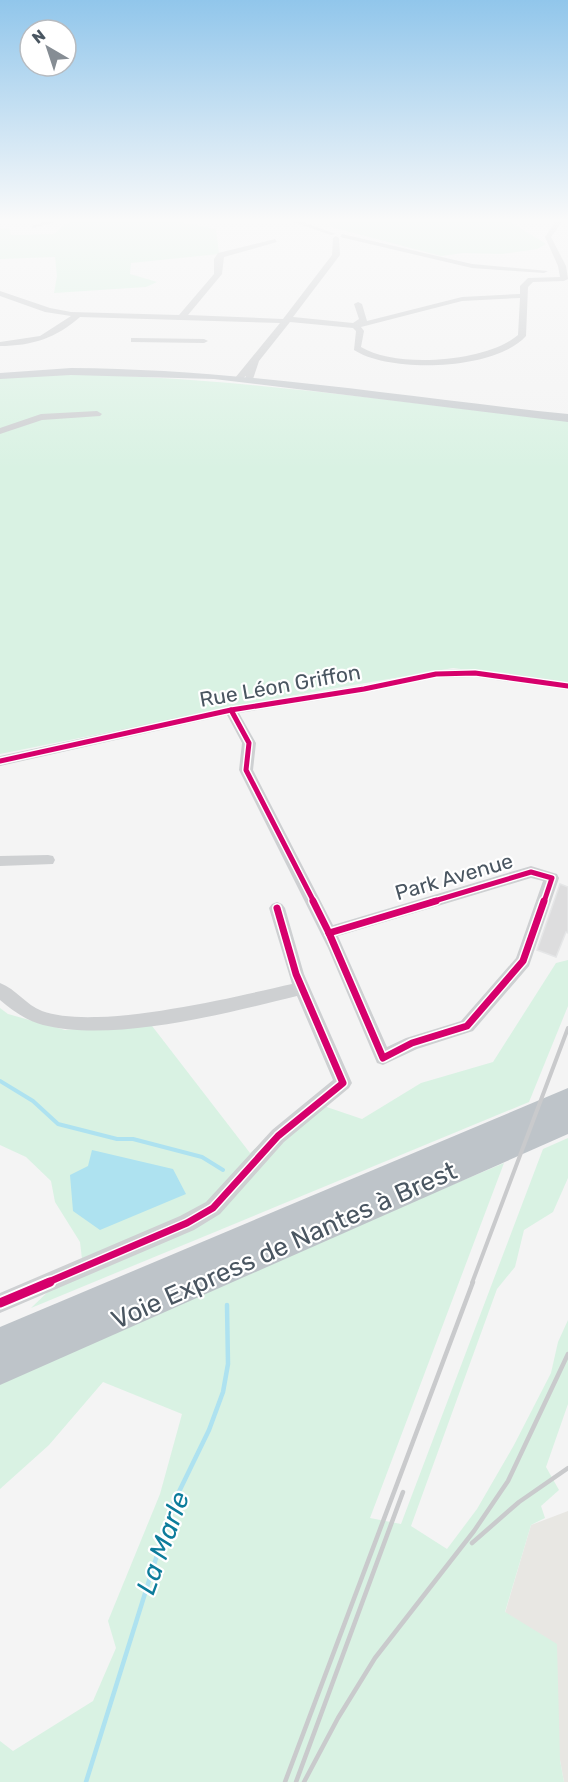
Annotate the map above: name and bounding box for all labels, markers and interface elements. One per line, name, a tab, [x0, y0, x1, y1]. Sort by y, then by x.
north arrow	[18, 18, 78, 78]
text: N	[28, 26, 49, 48]
street label: Rue Léon Griffon	[197, 659, 362, 712]
street label: Park Avenue	[392, 848, 516, 905]
street label: Voie Express de Nantes à Brest	[107, 1155, 462, 1336]
water label: La Marle	[130, 1487, 196, 1599]

